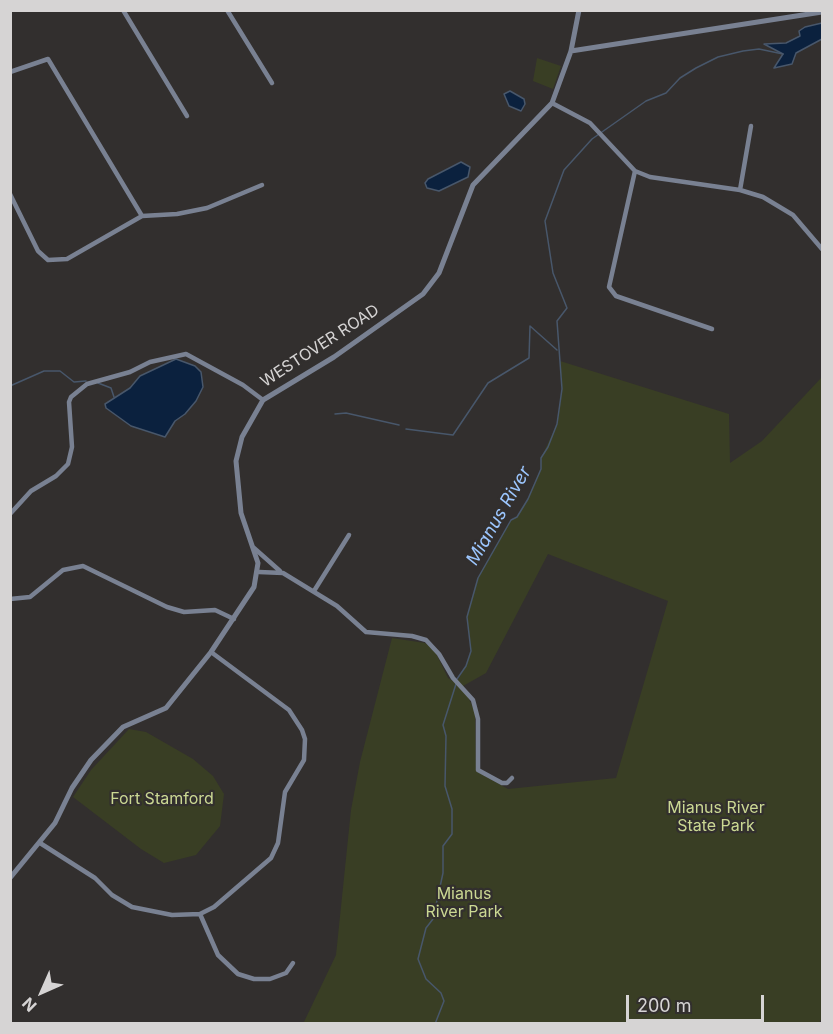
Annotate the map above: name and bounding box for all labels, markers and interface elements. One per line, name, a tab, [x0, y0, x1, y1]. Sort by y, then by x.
street label: WESTOVER ROAD	[257, 301, 383, 391]
water label: Mianus River	[462, 463, 536, 569]
park label: Fort Stamford	[110, 789, 214, 809]
park label: Mianus River State Park	[667, 798, 765, 836]
park label: Mianus River Park	[426, 884, 502, 922]
north arrow	[12, 962, 72, 1022]
scale bar	[629, 983, 767, 1021]
text: N	[18, 993, 41, 1016]
text: 200 m	[637, 995, 692, 1016]

